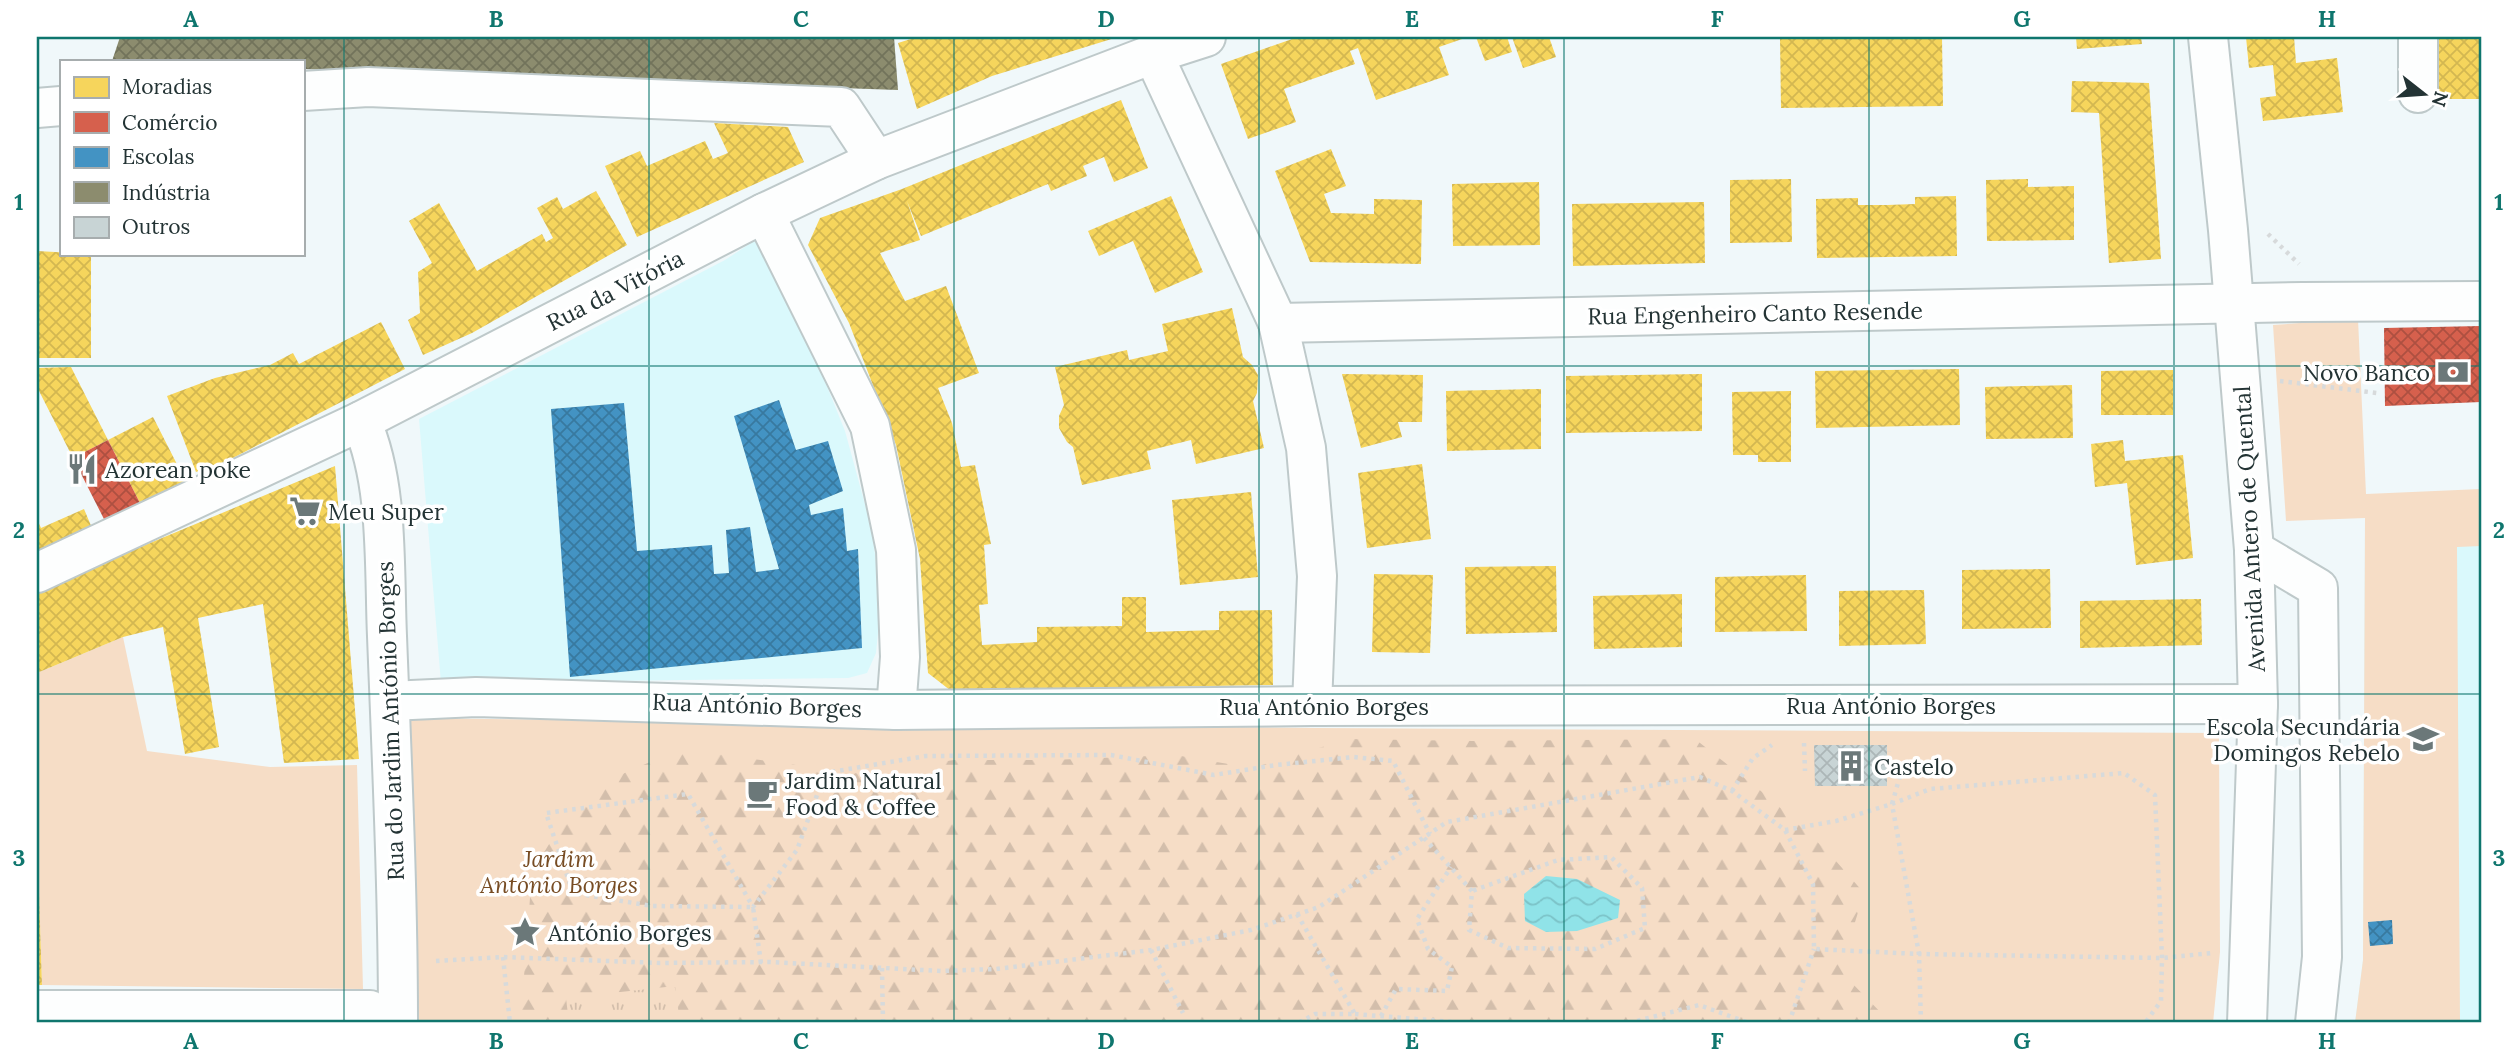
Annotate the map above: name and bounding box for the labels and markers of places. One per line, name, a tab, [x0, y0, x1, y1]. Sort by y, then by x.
bank icon: Novo Banco	[2436, 355, 2470, 389]
place label: Novo Banco	[2303, 358, 2430, 387]
restaurant icon: Azorean poke	[65, 452, 99, 486]
place label: Azorean poke	[104, 455, 251, 484]
supermarket icon: Meu Super	[288, 494, 322, 528]
place label: Meu Super	[328, 497, 444, 526]
place label: Escola Secundária Domingos Rebelo	[2206, 712, 2400, 767]
school or university icon: Escola Secundária Domingos Rebelo	[2406, 722, 2440, 756]
building icon: Castelo	[1834, 749, 1868, 783]
place label: Castelo	[1874, 752, 1954, 781]
place label: Jardim Natural Food & Coffee	[784, 766, 941, 821]
cafe icon: Jardim Natural Food & Coffee	[745, 776, 779, 810]
place icon: António Borges	[508, 915, 542, 949]
place label: António Borges	[547, 918, 712, 947]

